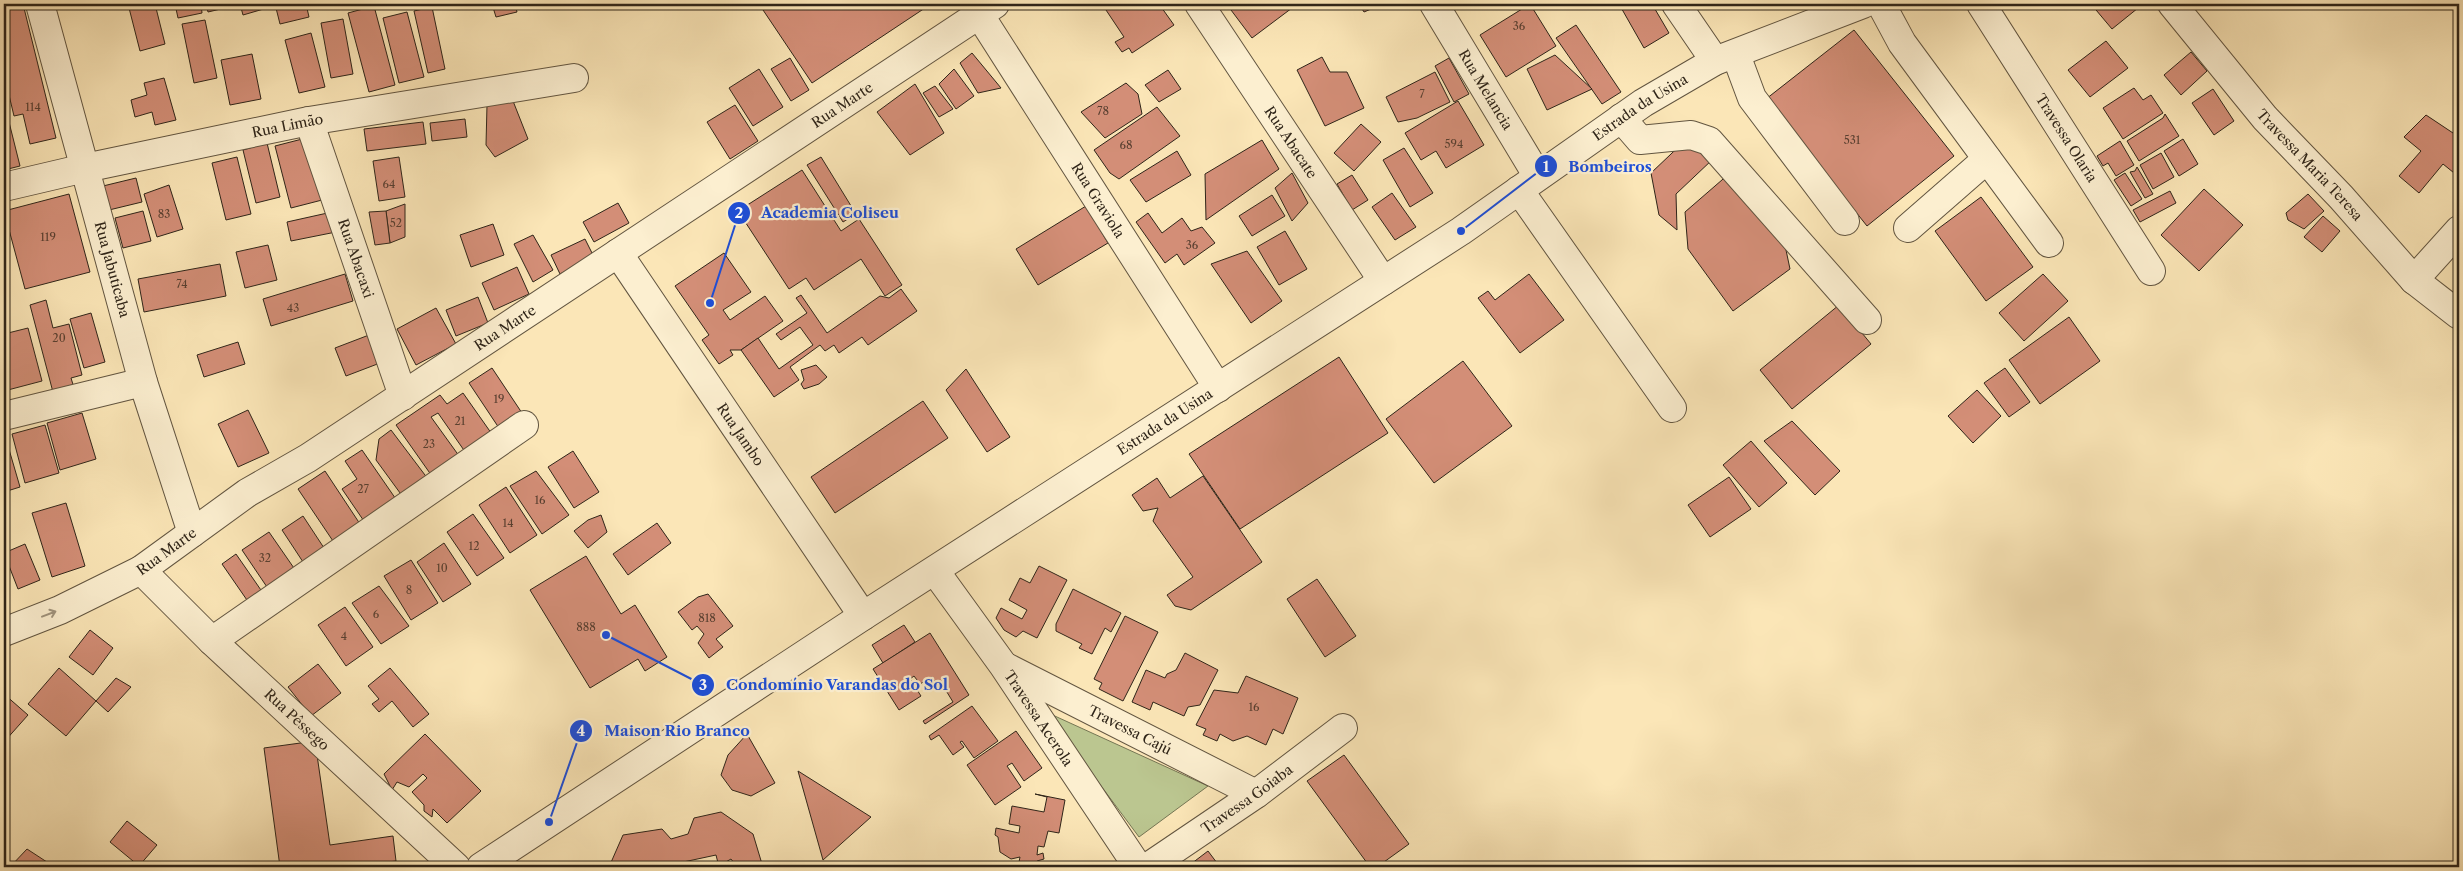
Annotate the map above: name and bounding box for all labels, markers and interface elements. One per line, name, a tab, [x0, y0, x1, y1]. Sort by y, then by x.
house number: 36	[1513, 19, 1526, 33]
street label: Rua Melancia	[1454, 46, 1517, 134]
street label: Estrada da Usina	[1589, 70, 1691, 145]
street label: Rua Marte	[808, 78, 876, 132]
house number: 7	[1419, 87, 1425, 101]
street label: Travessa Olaria	[2032, 91, 2102, 186]
house number: 114	[25, 100, 41, 114]
street label: Rua Abacate	[1260, 103, 1321, 182]
house number: 78	[1097, 104, 1109, 118]
street label: Travessa Maria Teresa	[2253, 106, 2367, 225]
street label: Rua Limão	[250, 110, 324, 142]
house number: 531	[1844, 133, 1861, 147]
house number: 594	[1445, 137, 1463, 151]
house number: 68	[1120, 138, 1132, 152]
callout: Bombeiros	[1533, 151, 1662, 181]
text: 1	[1543, 157, 1550, 176]
text: Bombeiros	[1568, 157, 1652, 176]
street label: Rua Graviola	[1067, 159, 1129, 242]
house number: 64	[383, 177, 395, 191]
callout: Academia Coliseu	[726, 198, 909, 228]
text: 2	[735, 203, 744, 222]
text: Academia Coliseu	[760, 203, 899, 222]
house number: 83	[158, 207, 170, 221]
street label: Rua Abacaxi	[334, 216, 378, 300]
house number: 52	[390, 216, 402, 230]
street label: Rua Jabuticaba	[91, 219, 134, 320]
house number: 119	[40, 230, 56, 244]
house number: 36	[1186, 238, 1199, 252]
house number: 74	[176, 277, 188, 291]
house number: 43	[287, 301, 299, 315]
street label: Rua Marte	[471, 301, 539, 355]
house number: 20	[52, 331, 66, 345]
street label: Estrada da Usina	[1114, 384, 1216, 459]
house number: 19	[493, 392, 505, 406]
street label: Rua Jambo	[713, 400, 768, 469]
house number: 21	[455, 414, 466, 428]
house number: 23	[423, 437, 435, 451]
house number: 27	[357, 482, 369, 496]
house number: 16	[534, 493, 546, 507]
house number: 14	[503, 516, 513, 530]
street label: Rua Marte	[133, 524, 200, 579]
house number: 12	[469, 539, 479, 553]
house number: 32	[259, 551, 271, 565]
house number: 10	[436, 561, 448, 575]
house number: 8	[406, 583, 412, 597]
house number: 6	[373, 607, 380, 621]
one-way arrow	[41, 609, 56, 618]
house number: 818	[698, 611, 716, 625]
house number: 888	[576, 620, 596, 634]
house number: 4	[341, 629, 347, 643]
street label: Travessa Acerola	[1000, 667, 1077, 770]
callout: Condomínio Varandas do Sol	[690, 670, 958, 700]
text: 3	[699, 675, 707, 694]
text: Condomínio Varandas do Sol	[726, 675, 948, 694]
street label: Rua Pêssego	[260, 685, 333, 754]
house number: 16	[1248, 700, 1260, 714]
street label: Travessa Cajú	[1085, 701, 1175, 759]
callout: Maison Rio Branco	[569, 716, 759, 746]
text: 4	[577, 721, 586, 740]
text: Maison Rio Branco	[604, 721, 750, 740]
street label: Travessa Goiaba	[1198, 760, 1297, 838]

